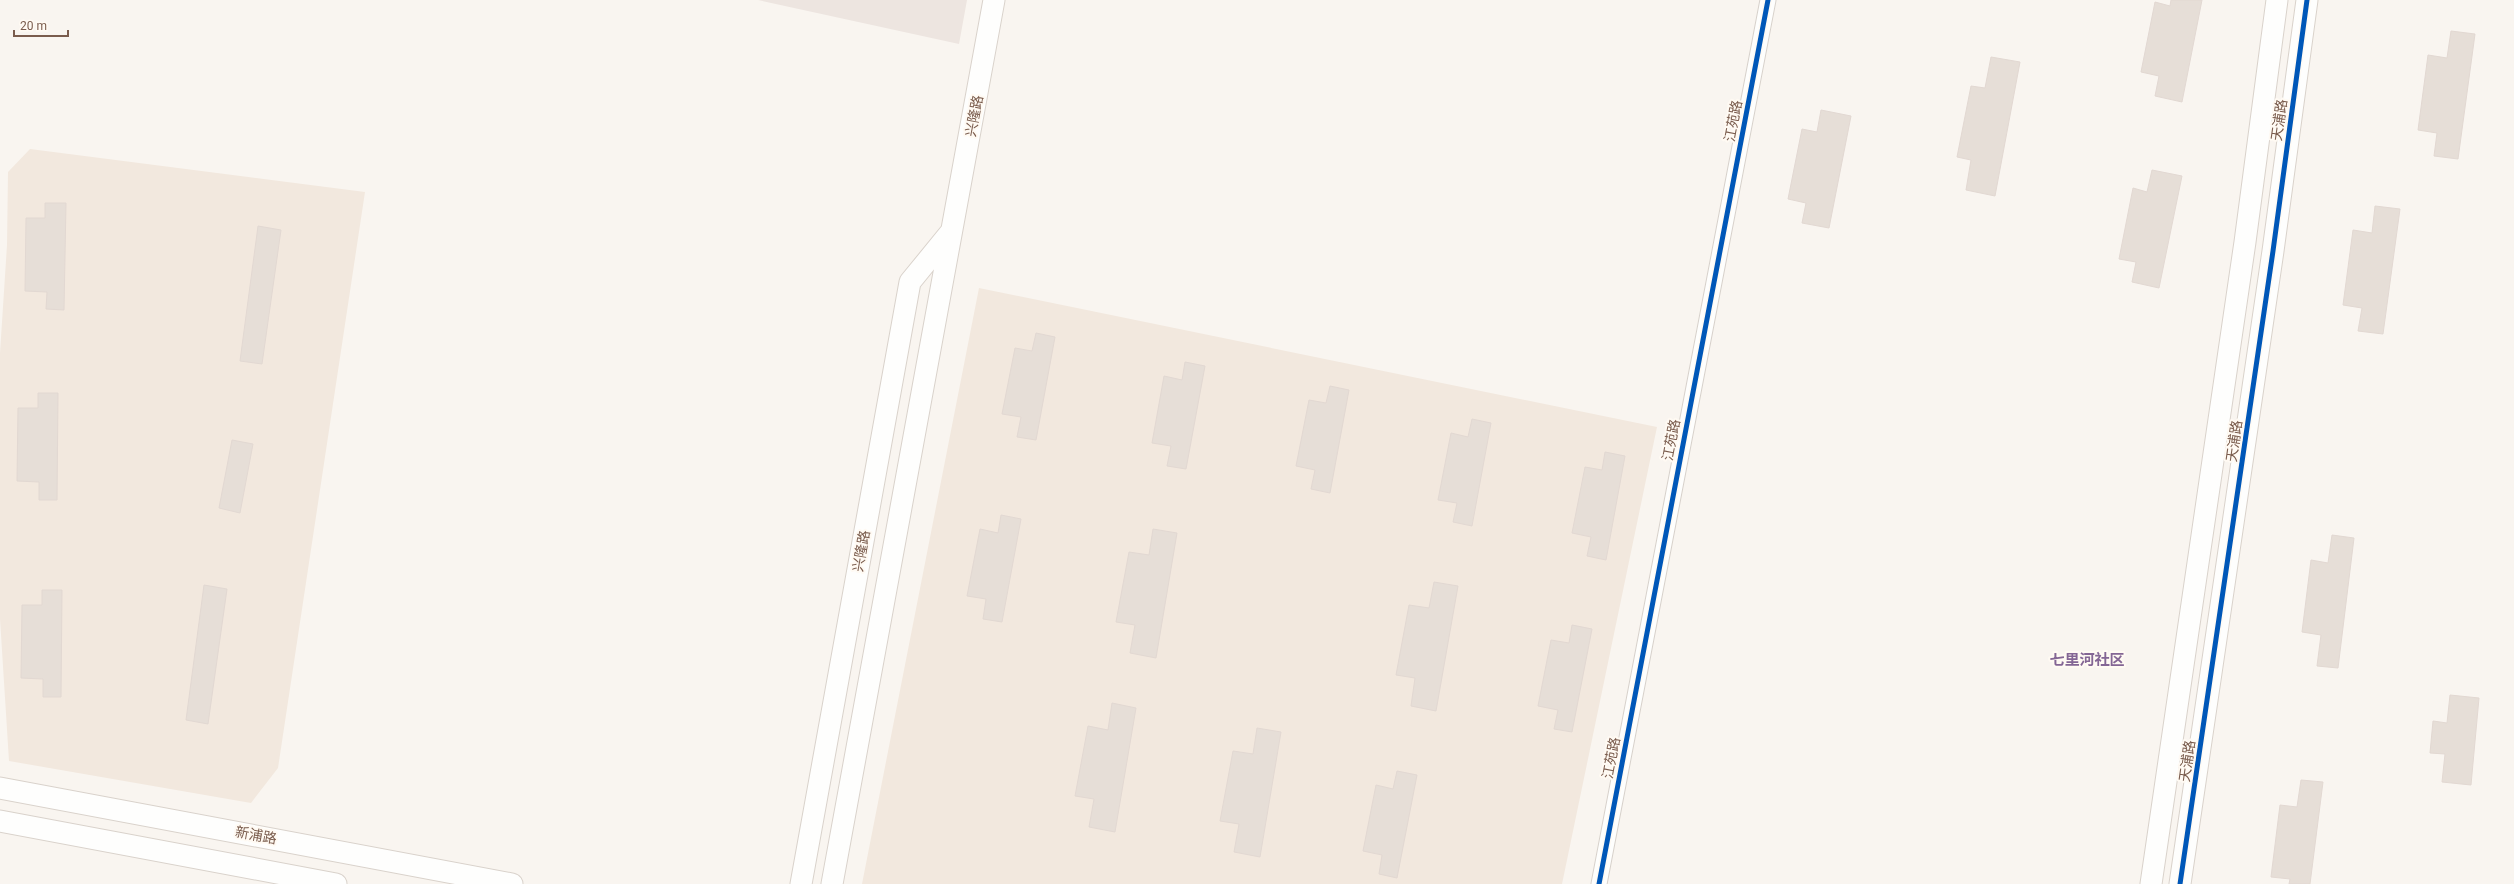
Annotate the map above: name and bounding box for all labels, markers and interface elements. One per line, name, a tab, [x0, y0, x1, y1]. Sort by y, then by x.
scale bar	[14, 12, 68, 38]
text: 20 m	[20, 19, 47, 33]
street label: 兴隆路	[962, 94, 986, 138]
street label: 天浦路	[2268, 98, 2290, 142]
street label: 江苑路	[1721, 99, 1745, 143]
street label: 江苑路	[1659, 418, 1683, 462]
street label: 天浦路	[2223, 419, 2245, 463]
street label: 兴隆路	[849, 529, 873, 573]
district label: 七里河社区	[2049, 651, 2125, 669]
street label: 江苑路	[1599, 736, 1623, 780]
street label: 天浦路	[2176, 739, 2198, 783]
street label: 新浦路	[234, 823, 278, 847]

